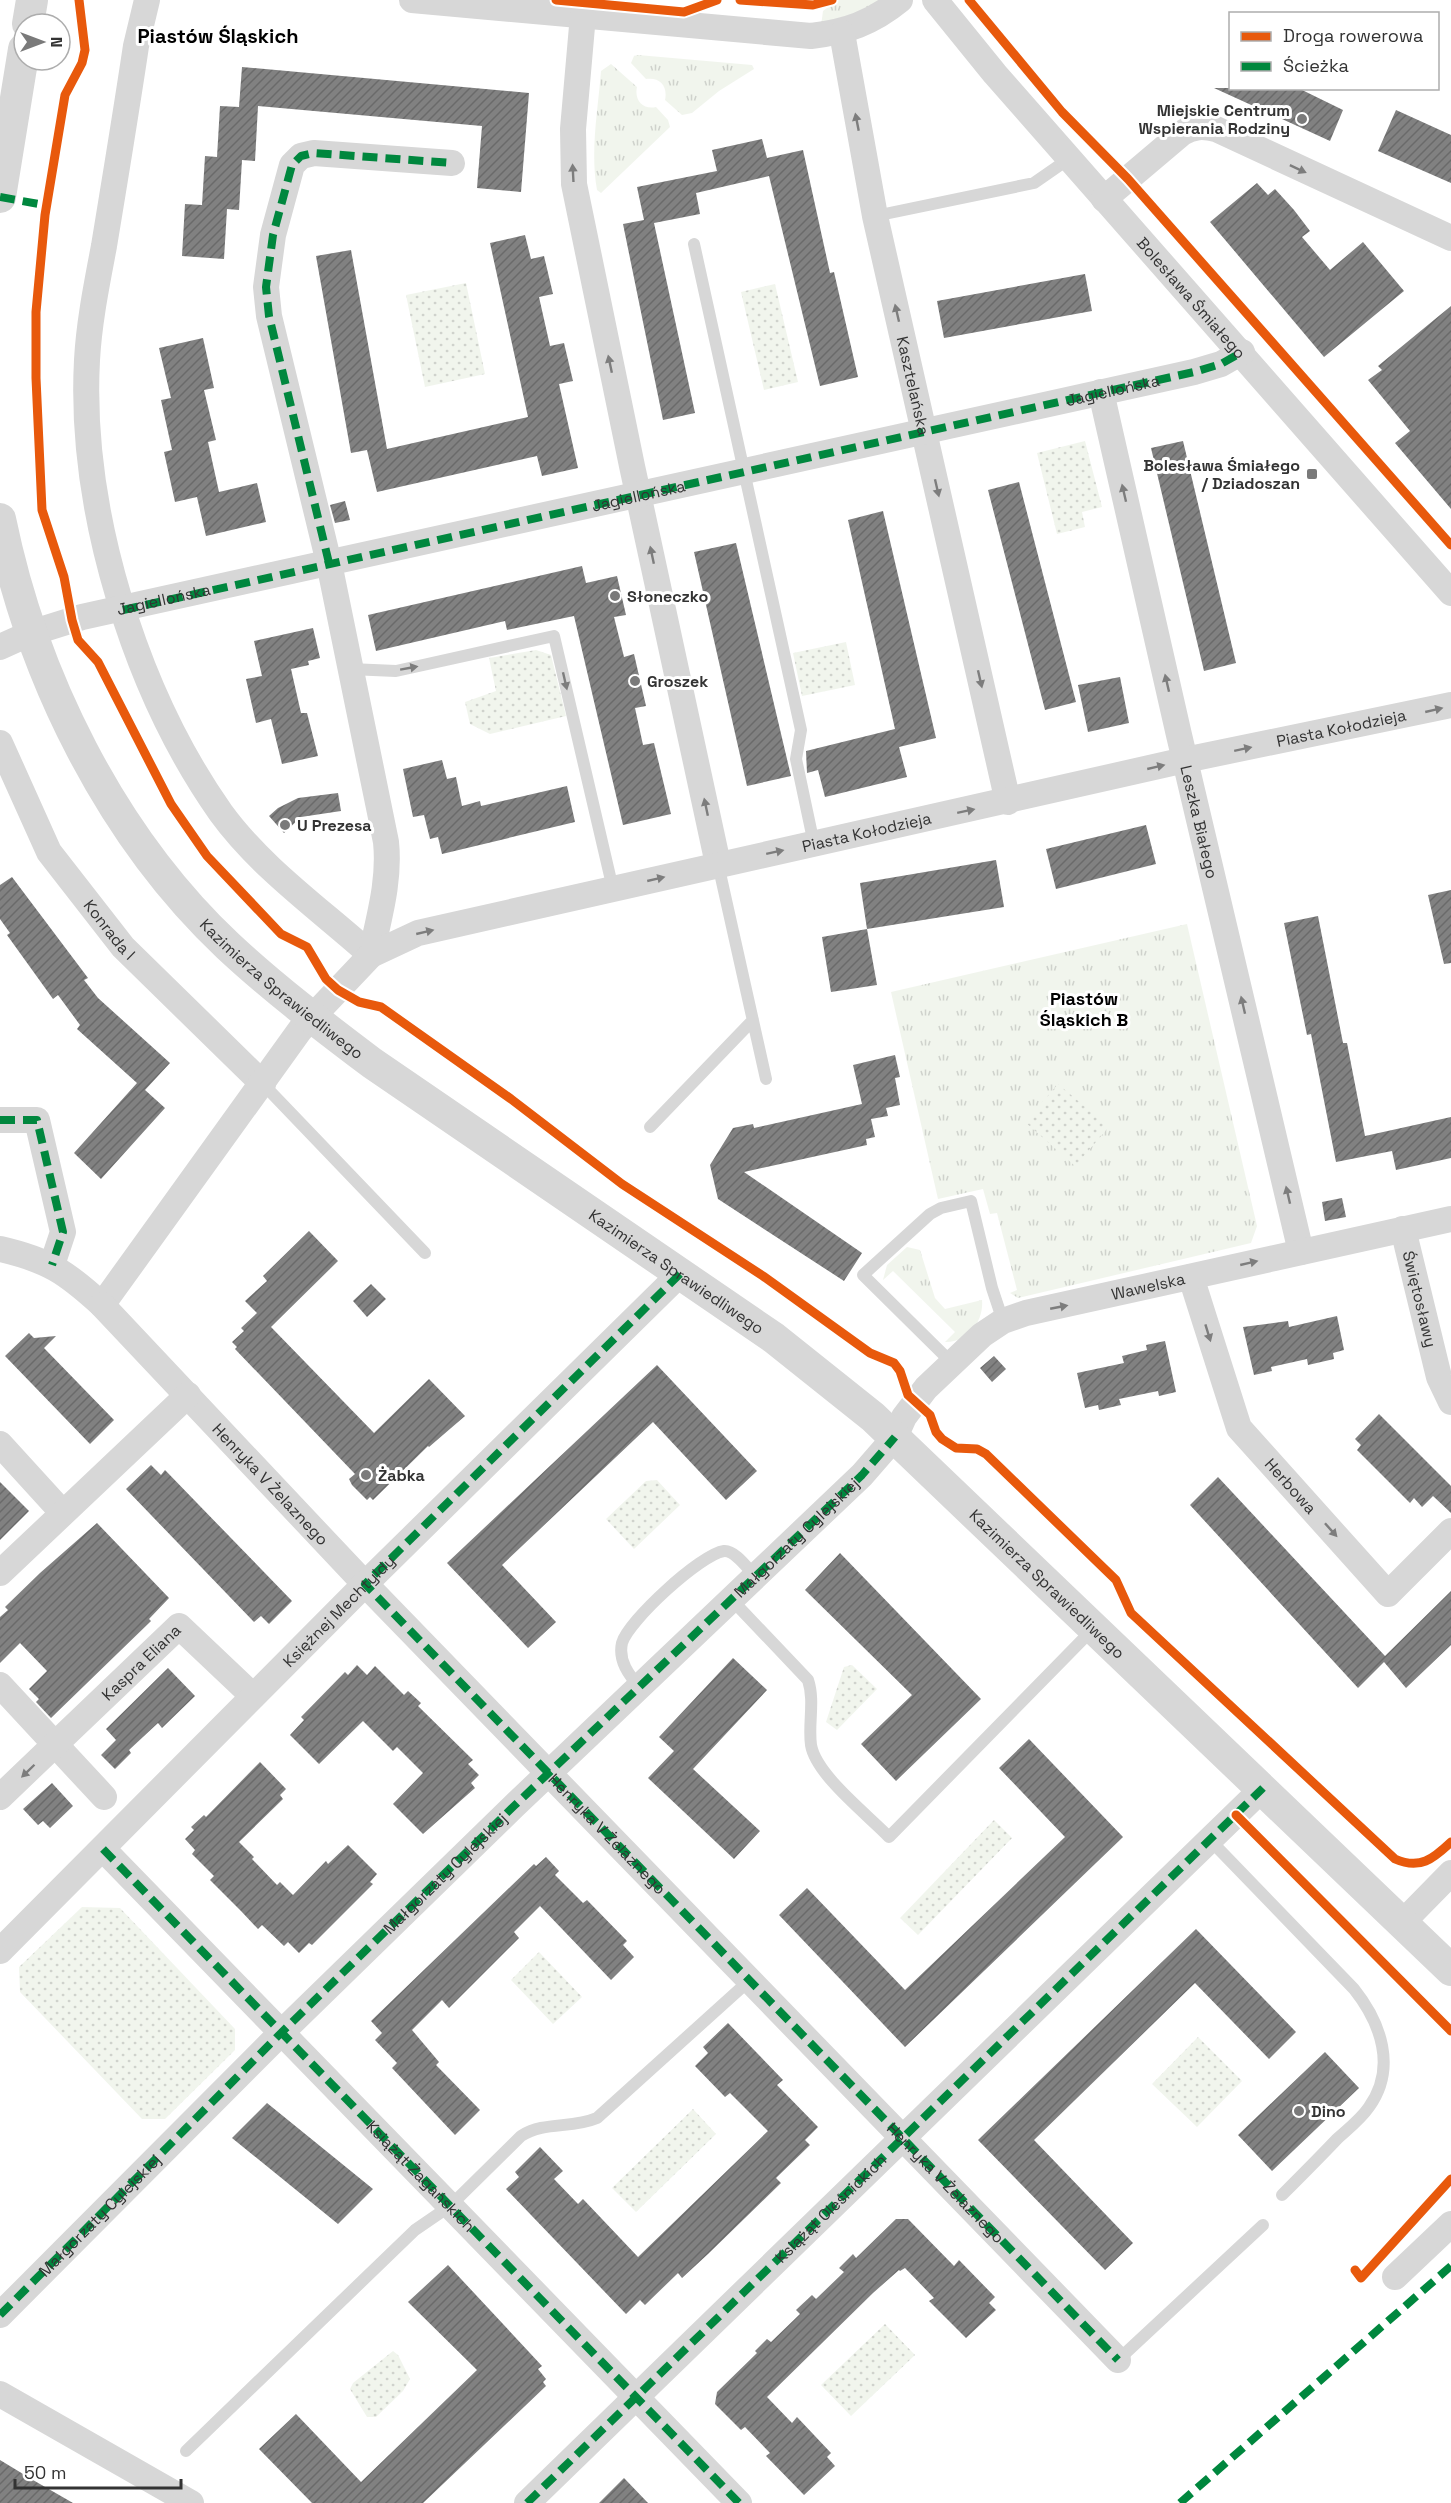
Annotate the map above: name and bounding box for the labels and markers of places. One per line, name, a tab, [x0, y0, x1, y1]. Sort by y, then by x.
place label: Miejskie Centrum Wspierania Rodziny	[1138, 100, 1290, 139]
marker: Miejskie Centrum Wspierania Rodziny	[1295, 112, 1309, 126]
place label: Bolesława Śmiałego / Dziadoszan	[1143, 455, 1300, 494]
marker: Bolesława Śmiałego / Dziadoszan	[1305, 467, 1319, 481]
place label: Słoneczko	[627, 586, 708, 607]
marker: Słoneczko	[608, 589, 622, 603]
place label: Groszek	[647, 671, 708, 692]
marker: Groszek	[628, 674, 642, 688]
place label: U Prezesa	[297, 815, 372, 836]
marker: U Prezesa	[278, 818, 292, 832]
place label: Żabka	[378, 1465, 425, 1486]
marker: Żabka	[359, 1468, 373, 1482]
place label: Dino	[1311, 2101, 1346, 2122]
marker: Dino	[1292, 2104, 1306, 2118]

